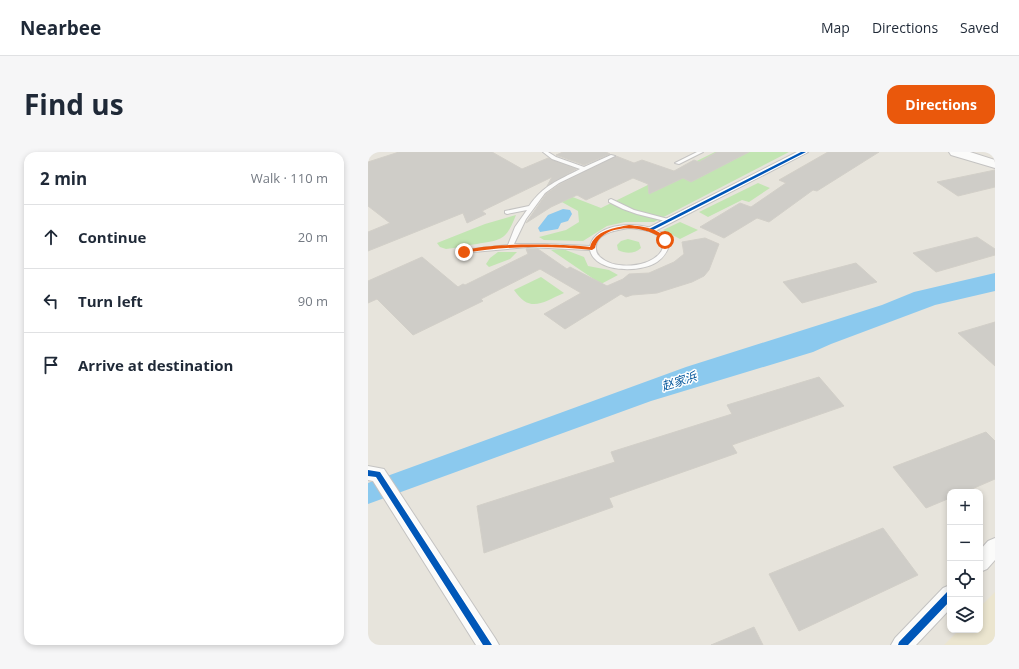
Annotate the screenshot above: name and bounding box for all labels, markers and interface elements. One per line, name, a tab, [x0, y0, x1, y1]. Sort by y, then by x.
text: Nearbee	[20, 15, 101, 41]
text: Map	[821, 18, 850, 37]
text: Directions	[872, 18, 938, 37]
text: Saved	[960, 18, 999, 37]
text: Find us	[24, 85, 124, 123]
button: Directions	[887, 85, 995, 124]
text: 2 min	[40, 167, 87, 190]
text: Walk · 110 m	[251, 169, 328, 187]
icon: ahead	[40, 226, 62, 248]
text: Continue	[78, 227, 146, 247]
text: 20 m	[298, 228, 328, 246]
route start	[656, 231, 674, 249]
route end	[455, 243, 473, 261]
icon: left	[40, 290, 62, 312]
text: Turn left	[78, 291, 143, 311]
text: 90 m	[298, 292, 328, 310]
icon: arrive	[40, 354, 62, 376]
text: Arrive at destination	[78, 355, 233, 375]
water label: 赵家浜	[659, 367, 700, 395]
map controls	[947, 489, 983, 633]
button: +	[947, 489, 983, 525]
button: −	[947, 525, 983, 561]
button: locate	[947, 561, 983, 597]
button: layers	[947, 597, 983, 633]

